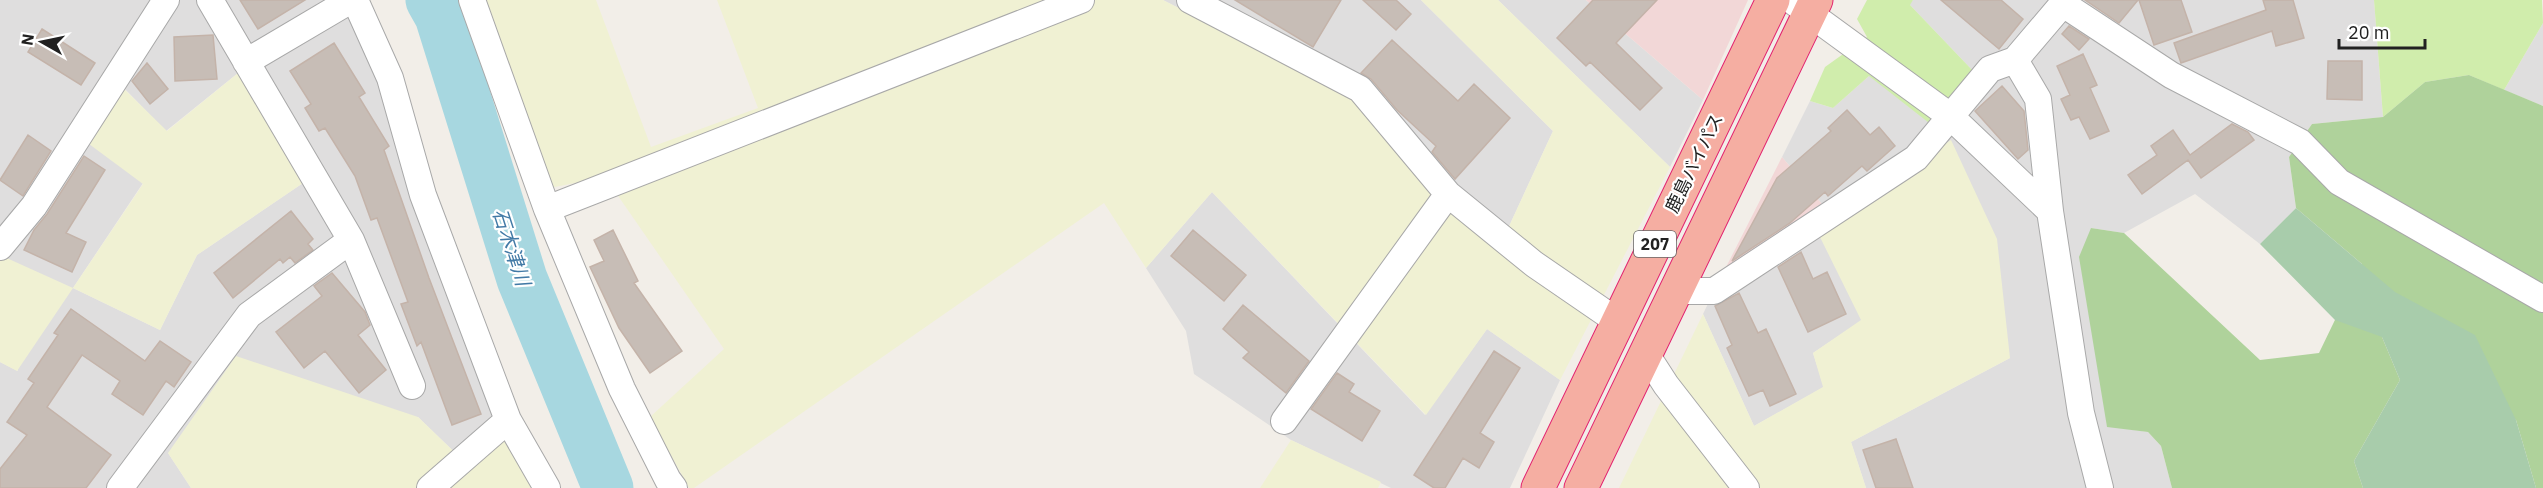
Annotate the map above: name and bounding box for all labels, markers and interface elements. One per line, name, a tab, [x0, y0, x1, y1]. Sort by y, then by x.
north arrow	[12, 12, 72, 72]
scale bar	[2339, 12, 2424, 50]
text: 20 m	[2348, 21, 2390, 44]
text: N	[16, 32, 38, 47]
street label: 鹿島バイパス	[1660, 110, 1728, 216]
water label: 石木津川	[487, 205, 538, 291]
road number: 207	[1634, 231, 1676, 257]

